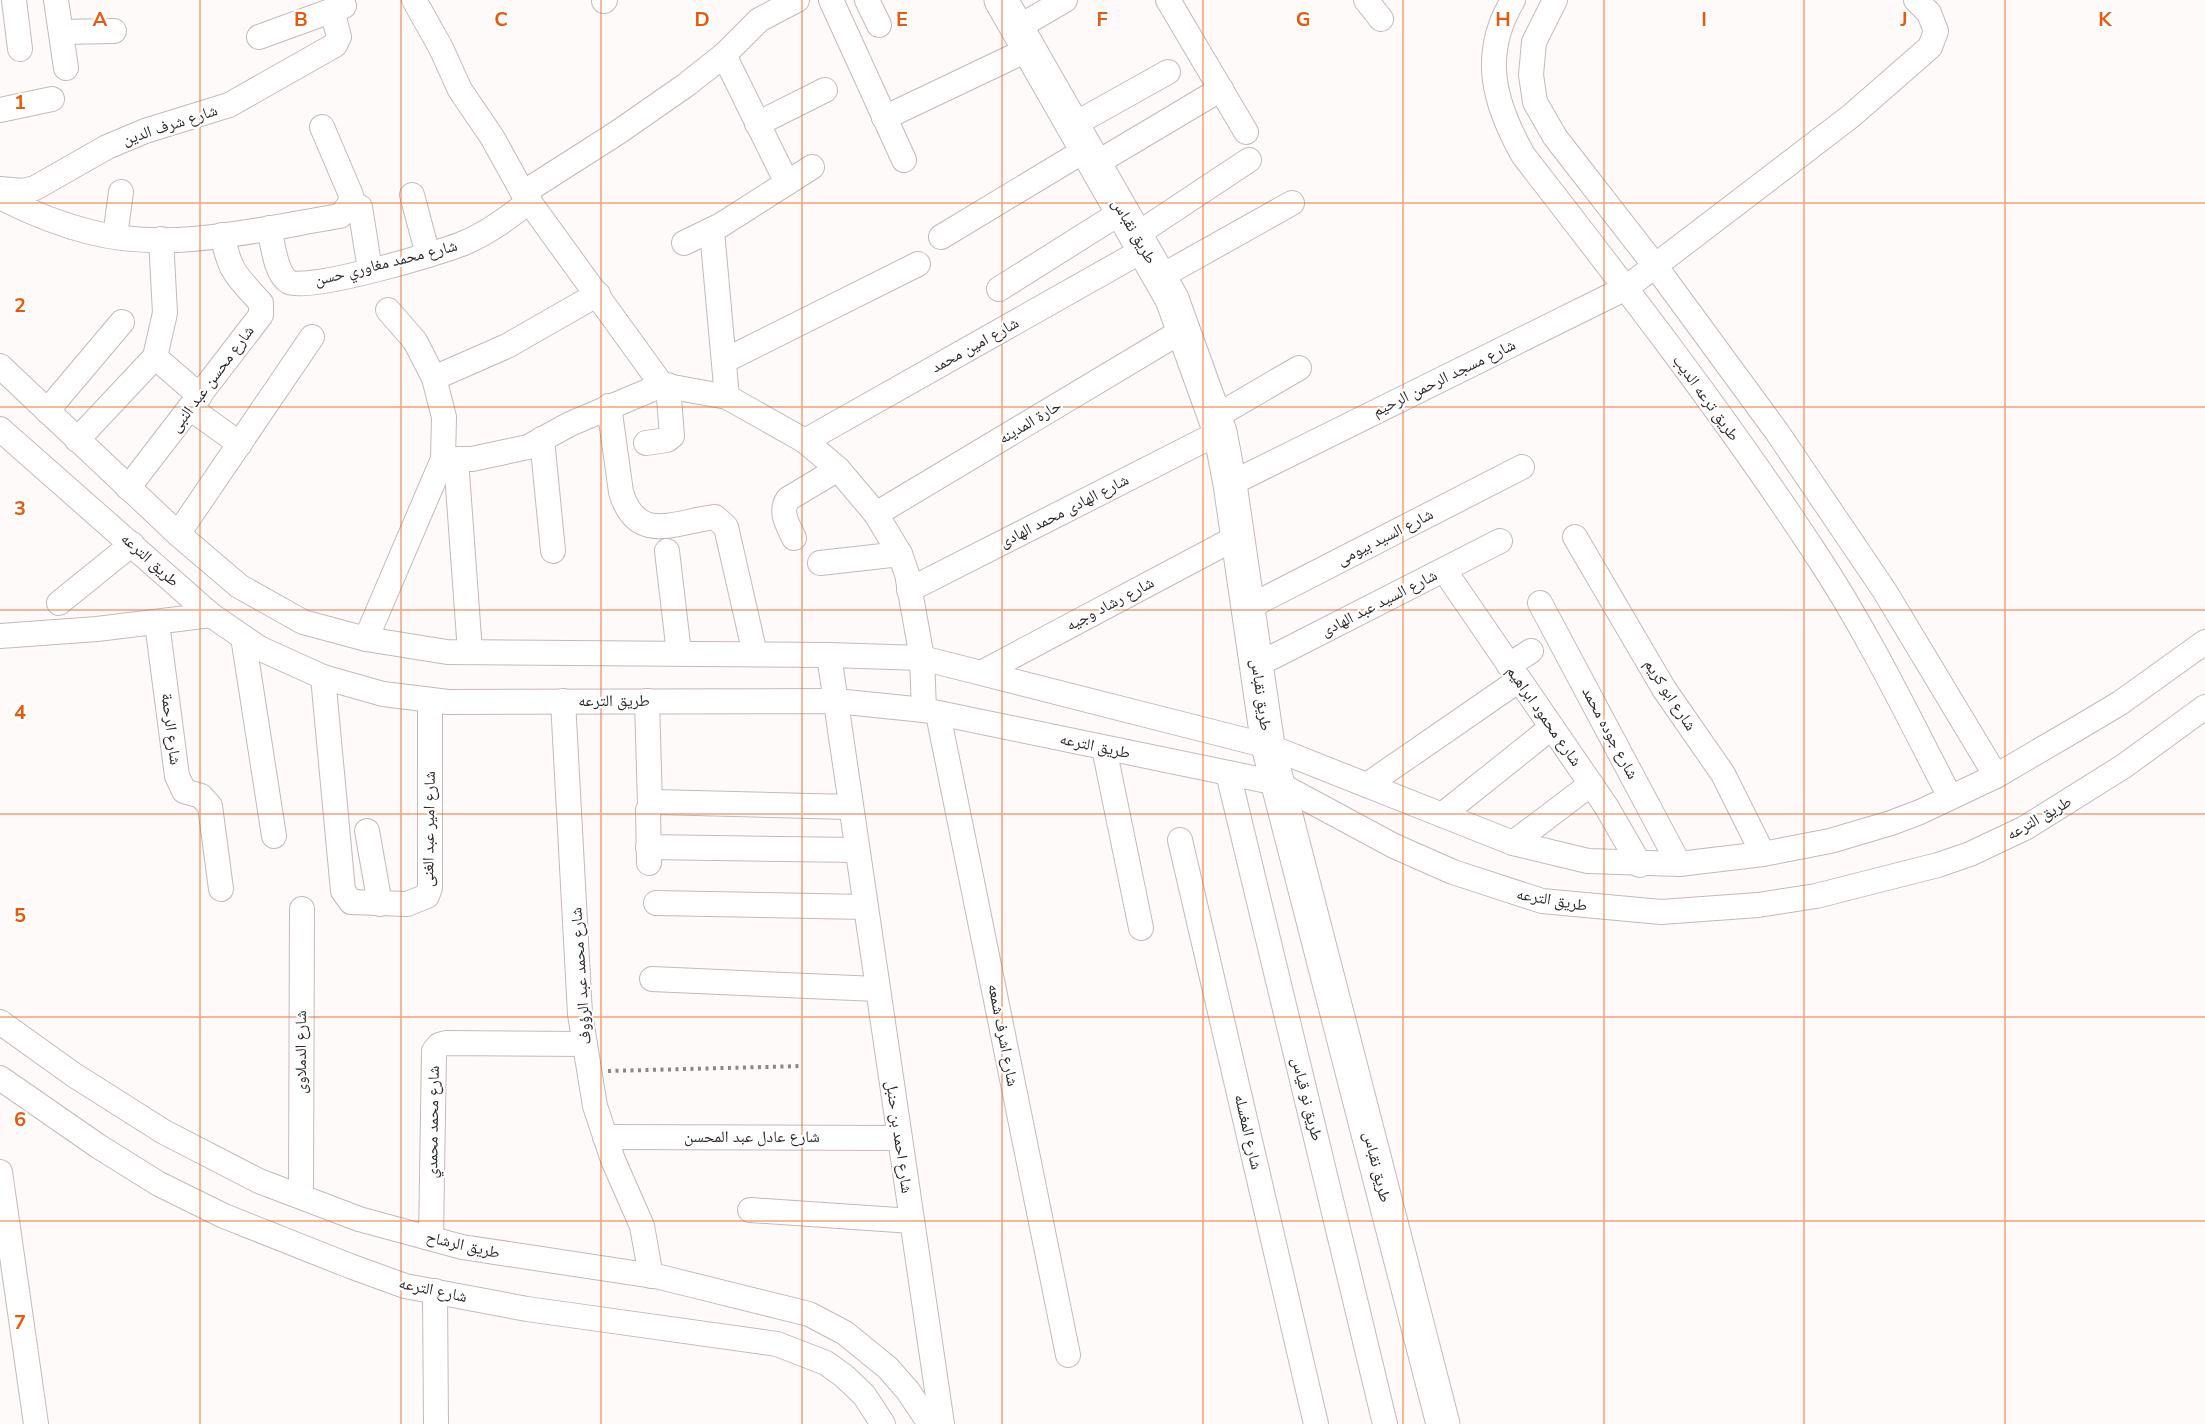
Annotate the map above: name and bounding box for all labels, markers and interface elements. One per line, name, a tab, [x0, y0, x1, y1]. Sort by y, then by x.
text: A	[93, 6, 108, 33]
text: B	[294, 6, 308, 33]
text: C	[494, 6, 508, 33]
text: D	[694, 6, 710, 33]
text: E	[896, 6, 908, 33]
text: F	[1096, 6, 1108, 33]
text: G	[1296, 6, 1310, 33]
text: H	[1495, 6, 1511, 33]
text: I	[1701, 6, 1707, 33]
text: J	[1899, 6, 1908, 33]
text: K	[2098, 6, 2112, 33]
text: 1	[14, 89, 26, 116]
street label: شارع شرف الدين	[120, 99, 220, 151]
street label: طريق نقباس	[1106, 194, 1162, 268]
street label: شارع محمد مغاوري حسن	[312, 235, 460, 292]
text: 2	[14, 292, 26, 319]
street label: شارع امين محمد	[927, 312, 1023, 378]
street label: شارع محسن عبد النبى	[165, 321, 259, 437]
street label: شارع مسجد الرحمن الرحيم	[1369, 334, 1519, 422]
street label: طريق ترعه الديب	[1667, 350, 1745, 446]
street label: حارة المدينه	[994, 395, 1066, 449]
street label: شارع الهادى محمد الهادى	[995, 469, 1133, 553]
text: 3	[14, 495, 26, 522]
street label: شارع السيد بيومى	[1333, 503, 1437, 571]
street label: طريق الترعه	[116, 528, 184, 592]
street label: شارع السيد عبد الهادى	[1317, 564, 1441, 642]
street label: شارع رشاد وجيه	[1062, 572, 1158, 636]
street label: شارع ابو كريم	[1639, 655, 1701, 735]
street label: طريق نقباس	[1245, 658, 1277, 732]
street label: شارع محمود ابراهيم	[1501, 661, 1587, 771]
street label: شارع جوده محمد	[1576, 683, 1644, 783]
street label: طريق الترعه	[578, 690, 650, 712]
street label: شارع الرحمة	[156, 692, 186, 766]
text: 4	[14, 699, 26, 726]
street label: طريق الترعه	[1058, 728, 1132, 764]
street label: شارع امير عبد الغنى	[417, 771, 441, 887]
street label: طريق الترعه	[2002, 791, 2076, 845]
street label: طريق الترعه	[1515, 883, 1589, 917]
text: 5	[14, 902, 26, 929]
street label: شارع محمد عبد الرؤوف	[565, 907, 597, 1045]
street label: شارع اشرف شمعه	[982, 982, 1024, 1088]
street label: شارع الدملاوى	[290, 1010, 312, 1094]
street label: طريق نو قياس	[1286, 1055, 1328, 1143]
street label: شارع محمد محمدي	[421, 1065, 446, 1179]
street label: شارع احمد بن حنبل	[880, 1079, 918, 1195]
street label: شارع المغسله	[1229, 1092, 1267, 1172]
text: 6	[14, 1106, 26, 1133]
street label: شارع عادل عبد المحسن	[684, 1126, 820, 1148]
street label: طريق نقباس	[1358, 1129, 1396, 1205]
street label: طريق الرشاح	[424, 1226, 502, 1264]
street label: شارع الترعه	[397, 1272, 469, 1308]
text: 7	[14, 1309, 26, 1336]

